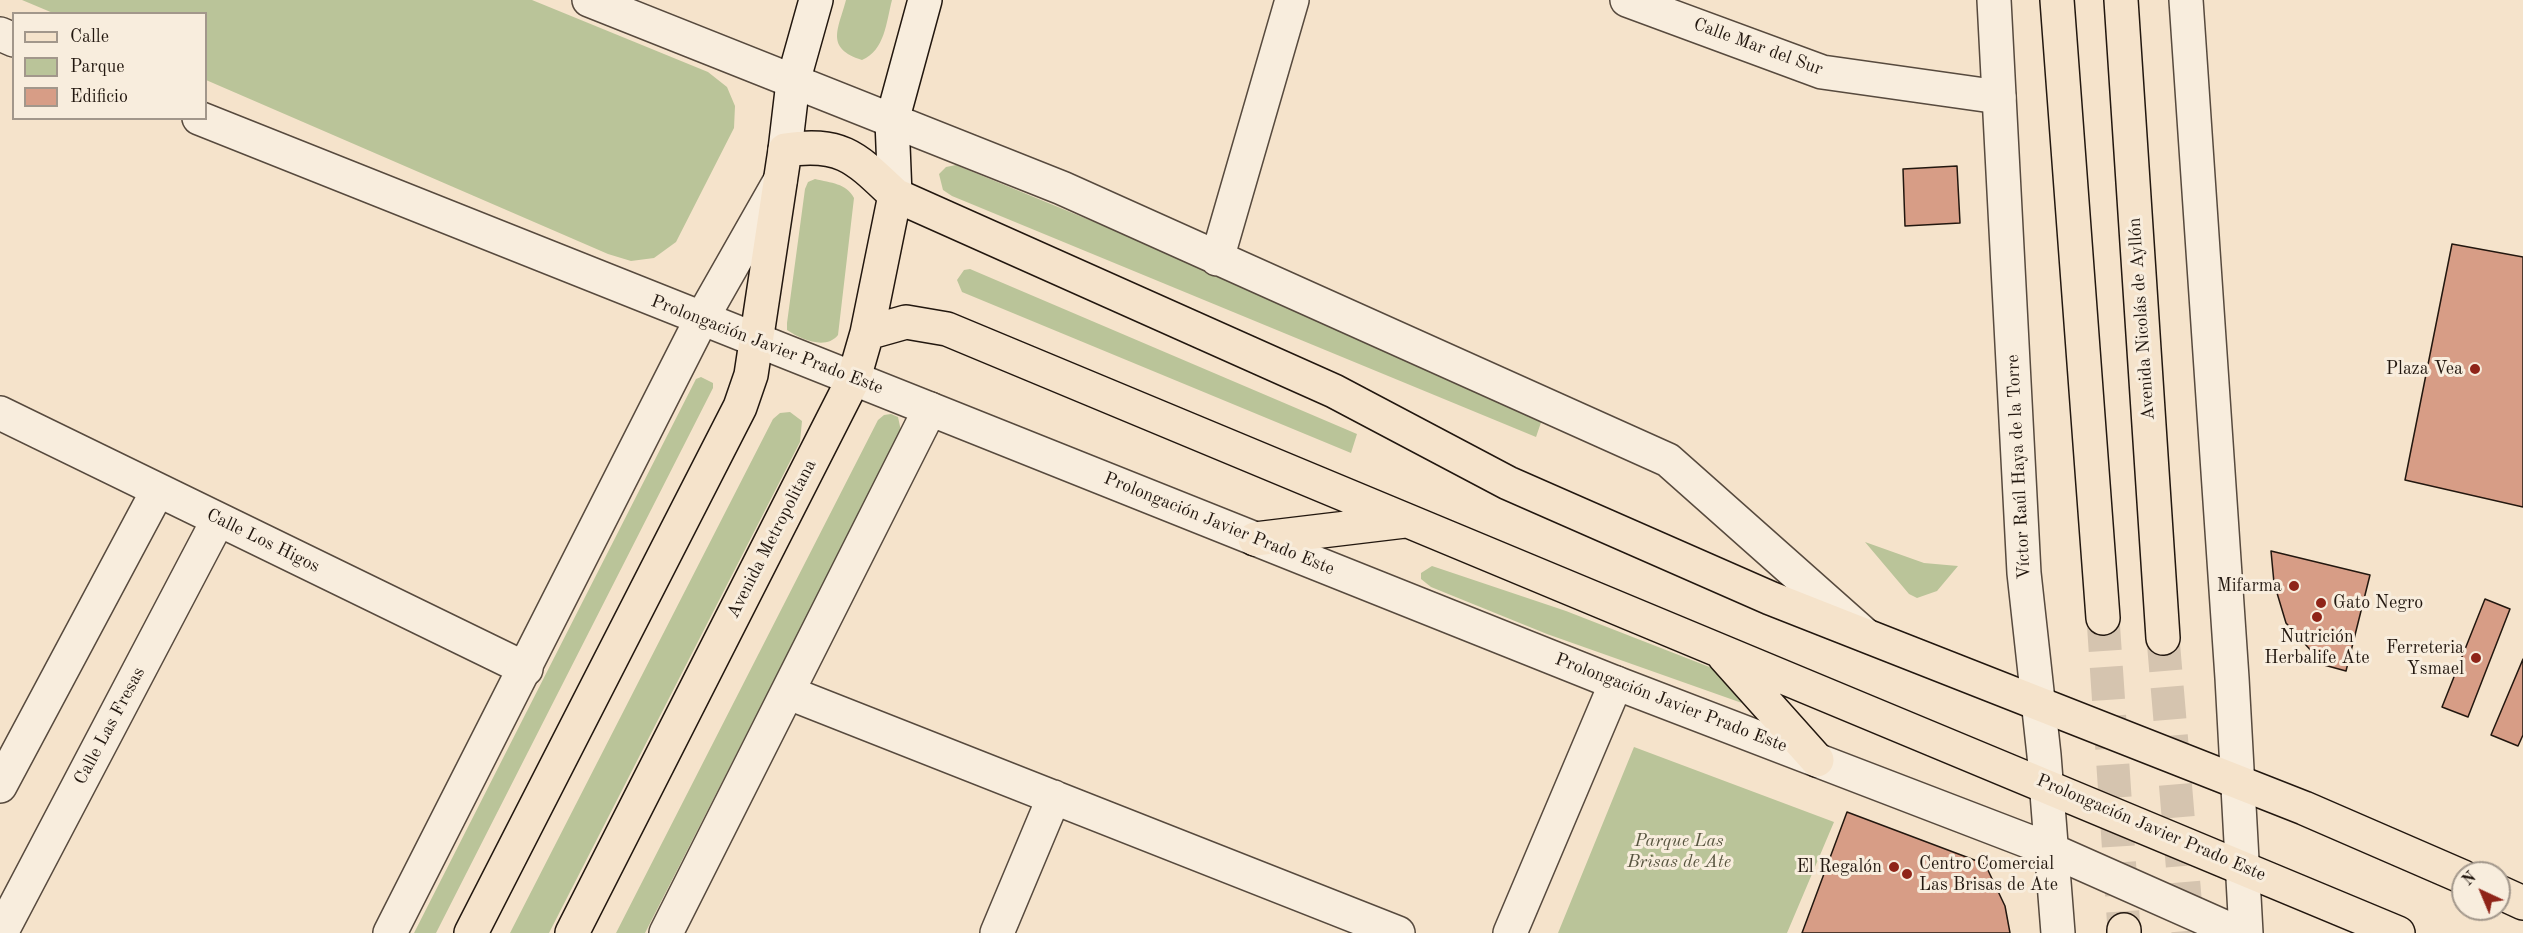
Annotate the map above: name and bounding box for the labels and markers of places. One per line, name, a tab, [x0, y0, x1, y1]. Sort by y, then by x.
place label: Plaza Vea	[2386, 358, 2463, 380]
marker: Plaza Vea	[2468, 362, 2482, 376]
place label: Mifarma	[2217, 575, 2282, 597]
marker: Mifarma	[2287, 579, 2301, 593]
place label: Gato Negro	[2333, 592, 2423, 614]
marker: Gato Negro	[2314, 596, 2328, 610]
marker: Nutrición Herbalife Ate	[2310, 610, 2324, 624]
place label: Nutrición Herbalife Ate	[2264, 626, 2370, 668]
place label: Ferreteria Ysmael	[2386, 637, 2464, 680]
marker: Ferreteria Ysmael	[2469, 651, 2483, 665]
place label: Centro Comercial Las Brisas de Ate	[1919, 853, 2058, 896]
place label: El Regalón	[1796, 856, 1882, 878]
marker: El Regalón	[1887, 860, 1901, 874]
marker: Centro Comercial Las Brisas de Ate	[1900, 867, 1914, 881]

